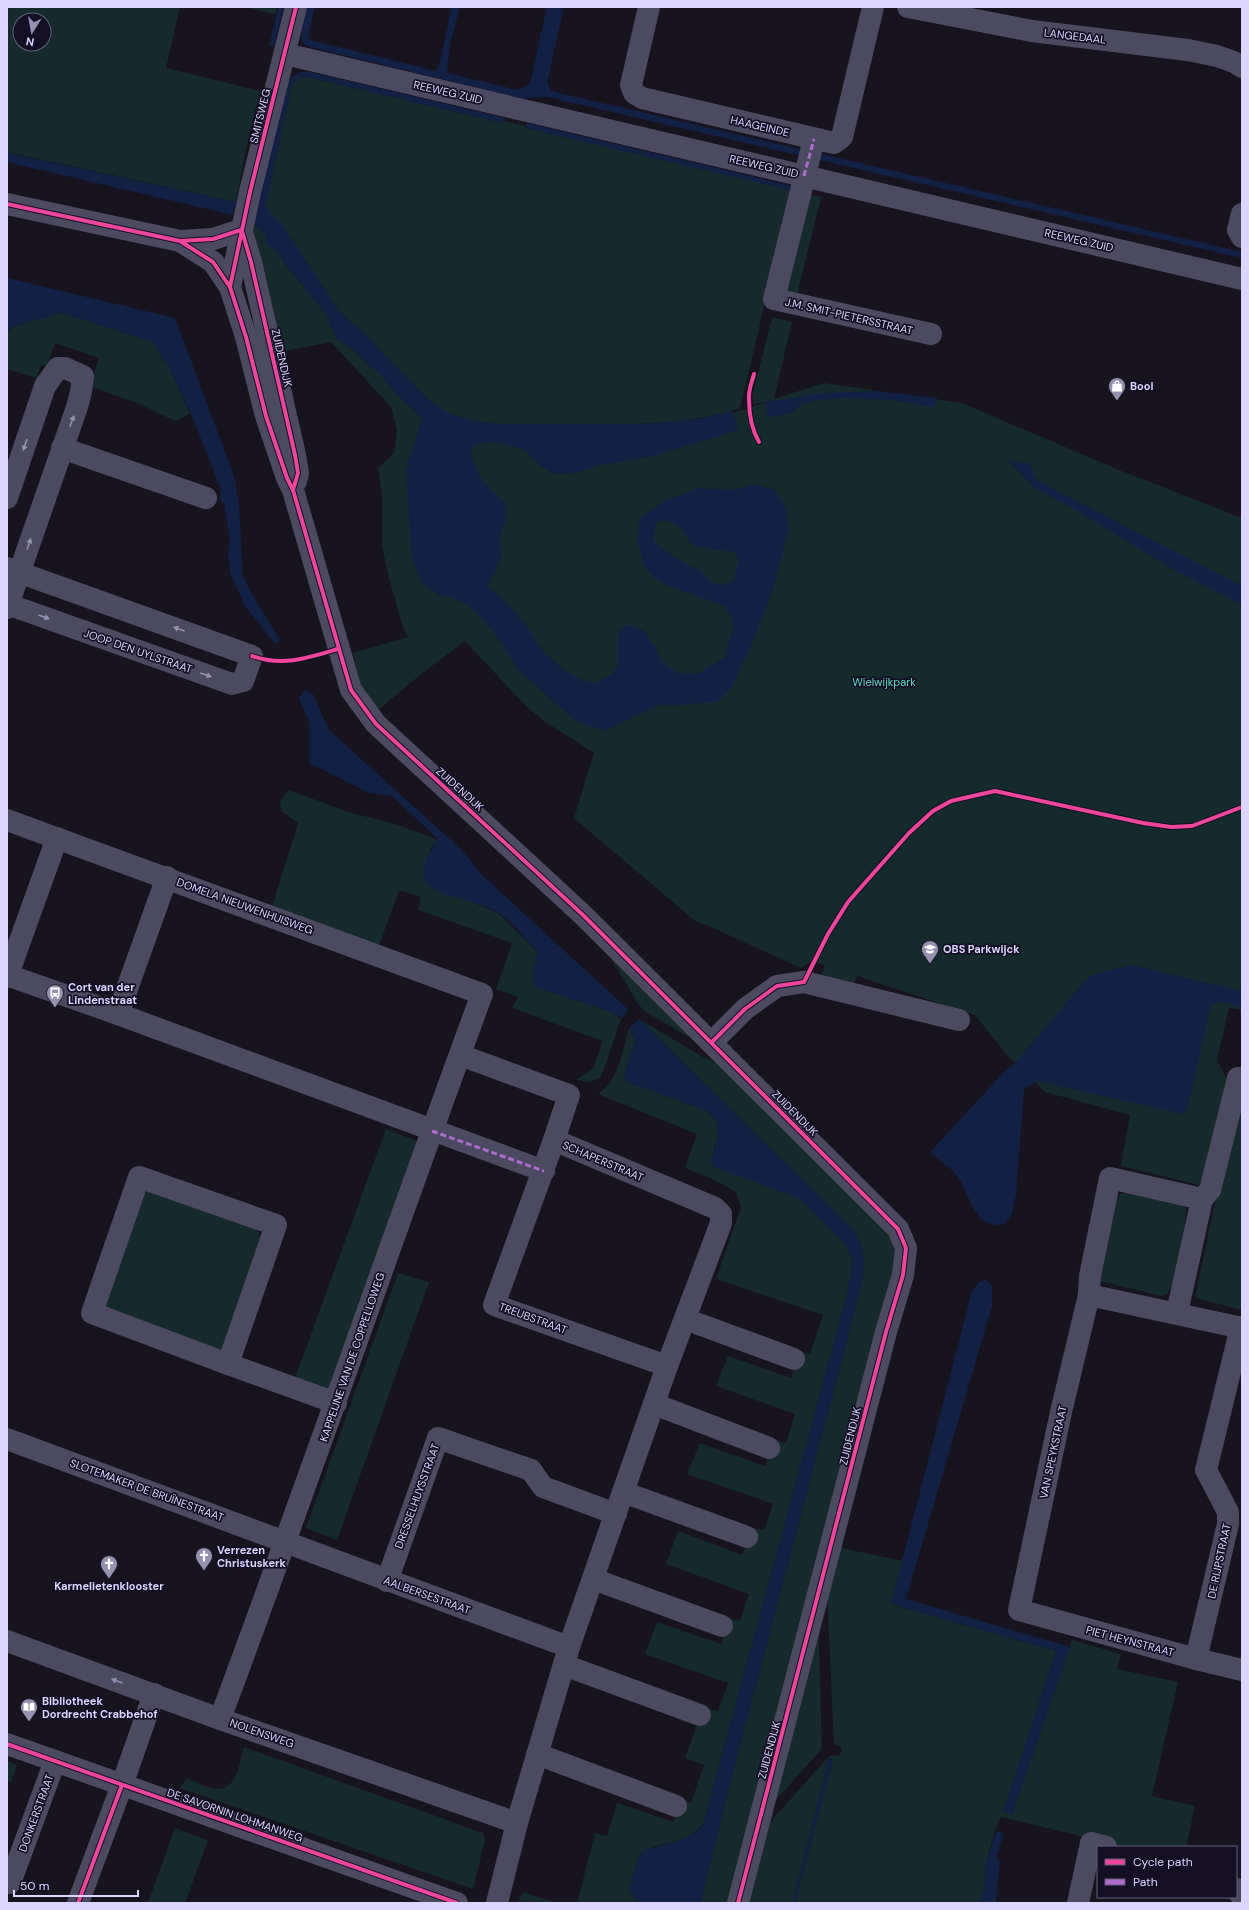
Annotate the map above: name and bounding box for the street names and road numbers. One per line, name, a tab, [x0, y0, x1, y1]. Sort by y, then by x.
street label: LANGEDAAL	[1043, 25, 1107, 47]
street label: REEWEG ZUID	[412, 77, 484, 107]
street label: SMITSWEG	[246, 87, 274, 145]
street label: HAAGEINDE	[729, 112, 791, 140]
street label: REEWEG ZUID	[728, 151, 800, 181]
street label: REEWEG ZUID	[1043, 225, 1115, 255]
street label: J.M. SMIT-PIETERSSTRAAT	[784, 294, 914, 338]
street label: ZUIDENDIJK	[269, 328, 296, 389]
street label: JOOP DEN UYLSTRAAT	[82, 626, 194, 676]
street label: ZUIDENDIJK	[433, 764, 487, 814]
street label: DOMELA NIEUWENHUISWEG	[175, 875, 315, 937]
street label: ZUIDENDIJK	[769, 1087, 821, 1139]
street label: SCHAPERSTRAAT	[560, 1138, 646, 1184]
street label: KAPPEIJNE VAN DE COPPELLOWEG	[316, 1271, 388, 1443]
street label: TREUBSTRAAT	[497, 1299, 569, 1337]
street label: VAN SPEYKSTRAAT	[1036, 1404, 1070, 1500]
street label: ZUIDENDIJK	[836, 1405, 864, 1466]
street label: DRESSELHUYSSTRAAT	[391, 1441, 443, 1551]
street label: SLOTEMAKER DE BRUÏNESTRAAT	[68, 1456, 226, 1524]
street label: DE RIJPSTRAAT	[1204, 1522, 1234, 1600]
street label: AALBERSESTRAAT	[382, 1573, 472, 1617]
street label: PIET HEYNSTRAAT	[1084, 1622, 1176, 1660]
street label: NOLENSWEG	[228, 1715, 296, 1751]
street label: ZUIDENDIJK	[755, 1719, 784, 1780]
street label: DONKERSTRAAT	[15, 1772, 57, 1854]
street label: DE SAVORNIN LOHMANWEG	[165, 1785, 305, 1845]

